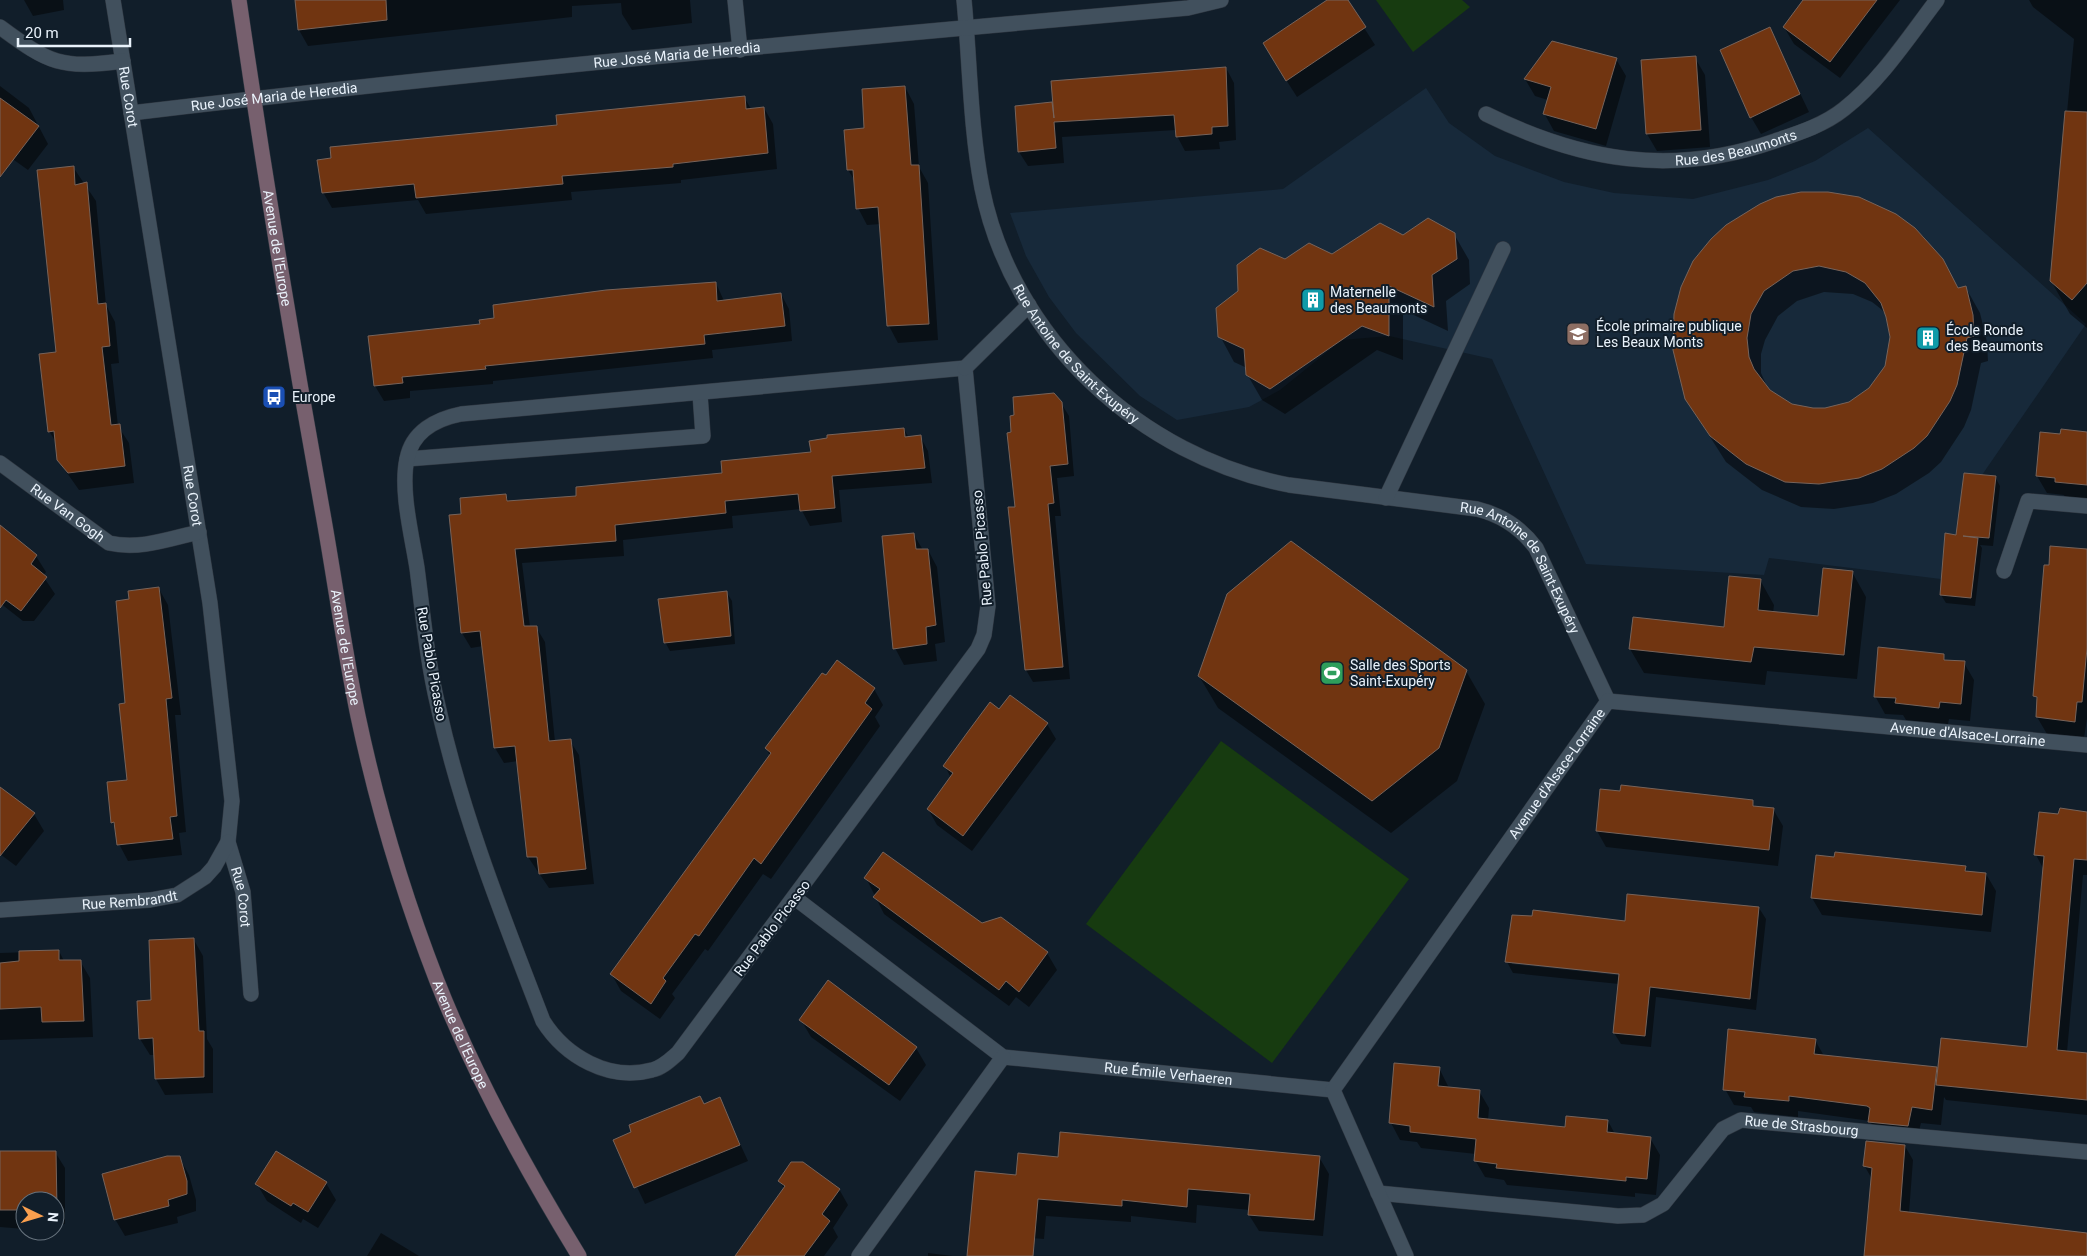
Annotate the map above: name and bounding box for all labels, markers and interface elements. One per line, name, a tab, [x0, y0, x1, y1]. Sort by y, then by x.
scale bar	[18, 15, 130, 47]
text: 20 m	[25, 24, 59, 42]
street label: Rue José Maria de Heredia	[593, 39, 761, 71]
street label: Rue Corot	[116, 65, 141, 129]
street label: Rue José Maria de Heredia	[190, 79, 358, 114]
street label: Rue des Beaumonts	[1675, 126, 1799, 168]
street label: Avenue de l'Europe	[260, 189, 295, 307]
street label: Rue Antoine de Saint-Exupéry	[1010, 281, 1143, 427]
place label: Maternelle des Beaumonts	[1330, 284, 1427, 316]
building icon: Maternelle des Beaumonts	[1300, 287, 1326, 313]
place label: École primaire publique Les Beaux Monts	[1596, 317, 1742, 350]
school or university icon: École primaire publique Les Beaux Monts	[1565, 321, 1591, 347]
place label: École Ronde des Beaumonts	[1946, 321, 2043, 354]
building icon: École Ronde des Beaumonts	[1915, 325, 1941, 351]
bus stop icon: Europe	[261, 384, 287, 410]
place label: Europe	[292, 389, 335, 405]
street label: Rue Corot	[180, 464, 206, 528]
street label: Rue Van Gogh	[28, 480, 108, 545]
street label: Rue Pablo Picasso	[969, 490, 995, 606]
street label: Rue Antoine de Saint-Exupéry	[1459, 499, 1583, 636]
street label: Avenue de l'Europe	[328, 588, 364, 707]
street label: Rue Pablo Picasso	[414, 606, 450, 722]
place label: Salle des Sports Saint-Exupéry	[1350, 657, 1451, 689]
sports icon: Salle des Sports Saint-Exupéry	[1319, 660, 1345, 686]
street label: Avenue d'Alsace-Lorraine	[1505, 705, 1608, 842]
street label: Avenue d'Alsace-Lorraine	[1889, 719, 2046, 749]
street label: Rue Corot	[228, 865, 254, 928]
street label: Rue Pablo Picasso	[731, 877, 813, 979]
street label: Rue Rembrandt	[81, 887, 179, 913]
street label: Avenue de l'Europe	[429, 978, 492, 1091]
street label: Rue Émile Verhaeren	[1104, 1059, 1233, 1088]
street label: Rue de Strasbourg	[1744, 1112, 1859, 1139]
north arrow	[15, 1191, 65, 1241]
text: N	[45, 1212, 61, 1223]

